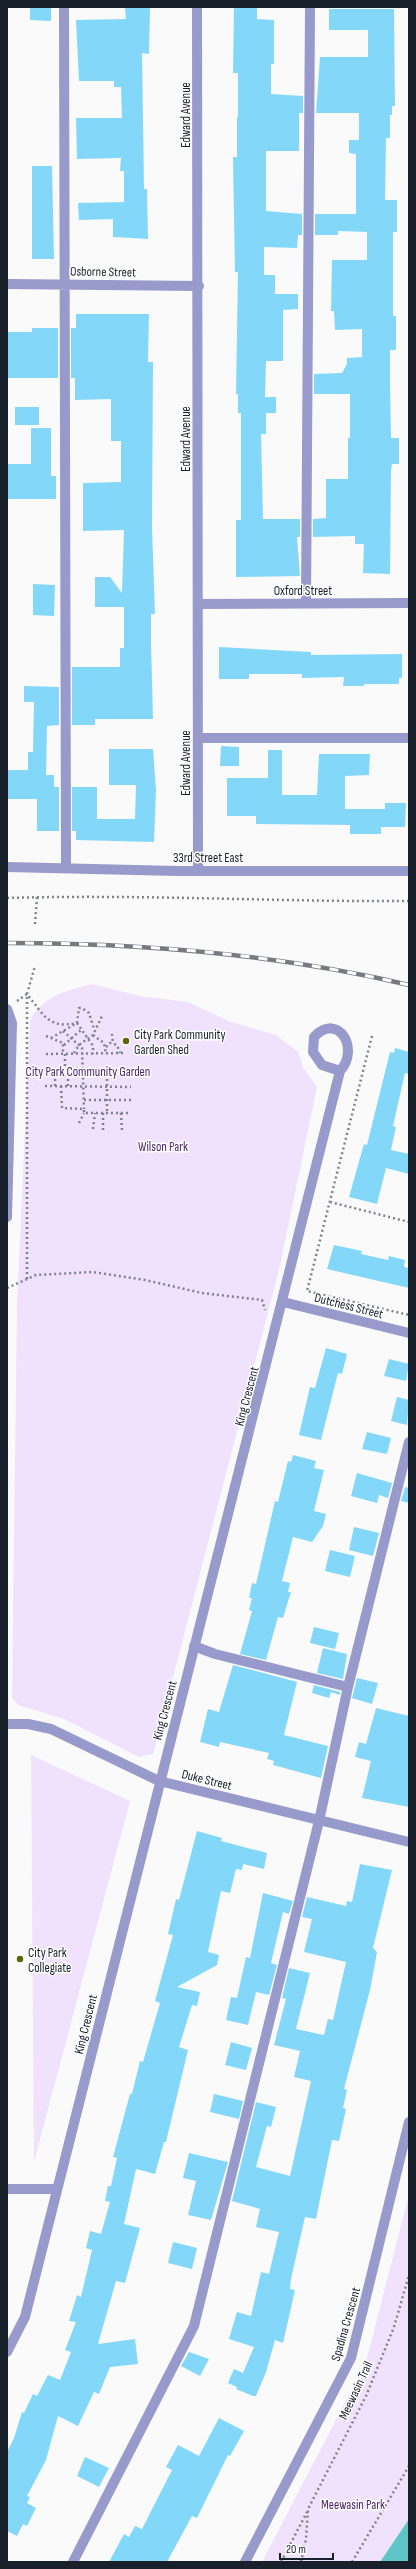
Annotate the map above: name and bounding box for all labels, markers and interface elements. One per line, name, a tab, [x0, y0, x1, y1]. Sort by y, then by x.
street label: Edward Avenue	[178, 82, 194, 148]
street label: Osborne Street	[70, 263, 136, 281]
street label: Edward Avenue	[178, 406, 194, 472]
street label: Oxford Street	[274, 583, 332, 599]
street label: Edward Avenue	[178, 730, 194, 796]
street label: 33rd Street East	[173, 850, 243, 866]
place label: City Park Community Garden Shed	[134, 1027, 226, 1058]
marker: City Park Community Garden Shed	[121, 1036, 131, 1046]
park label: City Park Community Garden	[26, 1064, 150, 1080]
park label: Wilson Park	[138, 1139, 188, 1155]
street label: Dutchess Street	[313, 1290, 385, 1322]
street label: King Crescent	[231, 1365, 263, 1428]
street label: King Crescent	[149, 1679, 181, 1742]
street label: Duke Street	[180, 1766, 234, 1794]
place label: City Park Collegiate	[28, 1945, 71, 1976]
marker: City Park Collegiate	[15, 1954, 25, 1964]
street label: King Crescent	[71, 1993, 101, 2056]
street label: Spadina Crescent	[328, 2285, 364, 2363]
street label: Meewasin Trail	[335, 2359, 376, 2422]
park label: Meewasin Park	[321, 2497, 385, 2513]
scale bar	[280, 2535, 333, 2561]
text: 20 m	[286, 2542, 306, 2557]

